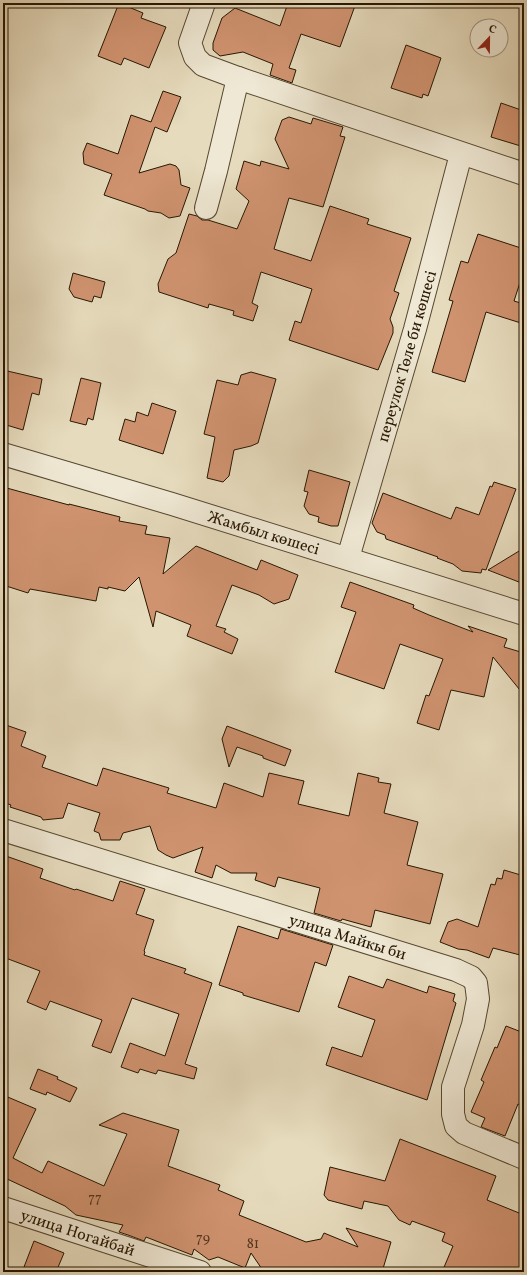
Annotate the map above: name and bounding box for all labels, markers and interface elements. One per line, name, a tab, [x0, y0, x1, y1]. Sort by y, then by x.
north arrow	[469, 18, 509, 58]
text: С	[486, 22, 498, 38]
street label: переулок Төле би көшесі	[373, 268, 443, 445]
street label: Жамбыл көшесі	[205, 506, 322, 561]
street label: улица Майкы би	[286, 910, 409, 966]
house number: 77	[88, 1189, 102, 1208]
street label: улица Ногайбай	[17, 1205, 138, 1263]
house number: 79	[196, 1229, 210, 1248]
house number: 81	[247, 1235, 259, 1254]

